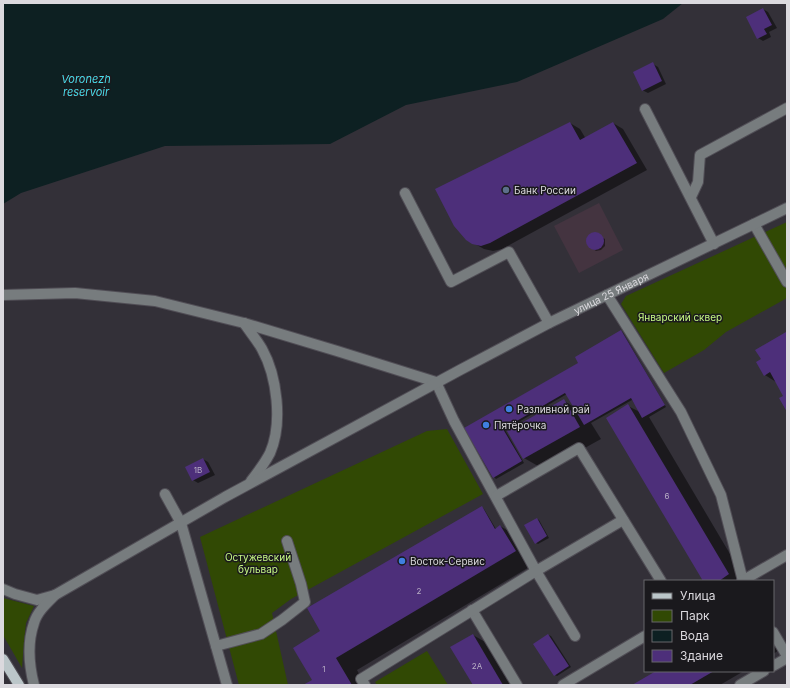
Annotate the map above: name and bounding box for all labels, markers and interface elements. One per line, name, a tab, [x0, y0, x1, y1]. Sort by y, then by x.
water label: Voronezh reservoir	[61, 72, 111, 99]
place label: Банк России	[514, 184, 576, 196]
marker: Банк России	[501, 185, 511, 195]
street label: улица 25 Января	[572, 270, 650, 316]
park label: Январский сквер	[638, 311, 722, 323]
place label: Разливной рай	[517, 403, 590, 415]
marker: Разливной рай	[504, 404, 514, 414]
place label: Пятёрочка	[494, 419, 546, 431]
marker: Пятёрочка	[481, 420, 491, 430]
house number: 1В	[194, 465, 202, 475]
house number: 6	[665, 491, 670, 501]
park label: Остужевский бульвар	[225, 551, 291, 575]
place label: Восток-Сервис	[410, 555, 485, 567]
marker: Восток-Сервис	[397, 556, 407, 566]
legend	[644, 580, 774, 672]
house number: 2	[417, 586, 422, 596]
text: Улица	[680, 588, 715, 603]
text: Парк	[680, 608, 710, 623]
text: Вода	[680, 628, 709, 643]
text: Здание	[680, 648, 723, 663]
house number: 2А	[472, 661, 483, 671]
house number: 1	[322, 664, 326, 674]

